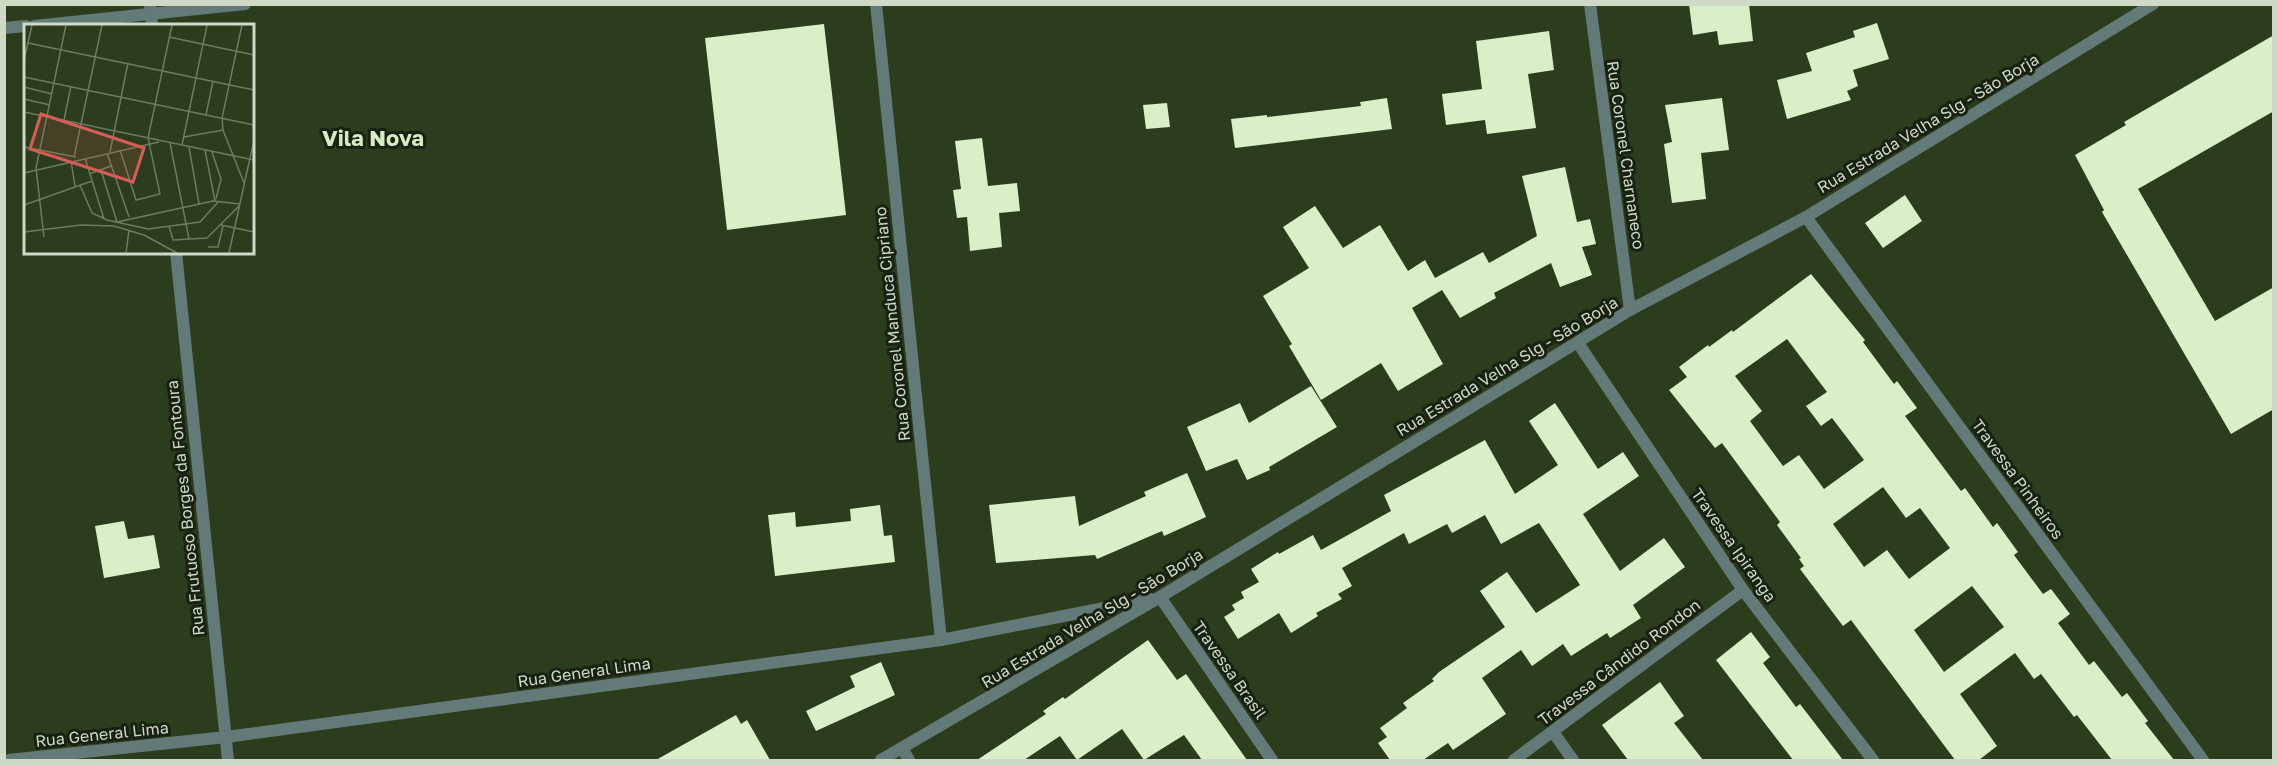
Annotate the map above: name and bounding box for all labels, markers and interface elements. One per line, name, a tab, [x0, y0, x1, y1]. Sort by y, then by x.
inset map	[24, 24, 254, 254]
street label: Rua Estrada Velha Slg - São Borja	[1814, 49, 2042, 197]
street label: Rua Coronel Charnaneco	[1603, 60, 1649, 250]
district label: Vila Nova	[322, 124, 424, 151]
street label: Rua Coronel Manduca Cipriano	[870, 206, 914, 442]
street label: Rua Estrada Velha Slg - São Borja	[1393, 292, 1621, 440]
street label: Rua Frutuoso Borges da Fontoura	[162, 379, 208, 637]
street label: Travessa Pinheiros	[1968, 415, 2068, 543]
street label: Travessa Ipiranga	[1687, 484, 1781, 606]
street label: Rua Estrada Velha Slg - São Borja	[978, 544, 1206, 692]
street label: Travessa Cândido Rondon	[1534, 594, 1704, 730]
street label: Travessa Brasil	[1189, 617, 1271, 723]
street label: Rua General Lima	[516, 653, 652, 691]
street label: Rua General Lima	[34, 717, 170, 751]

